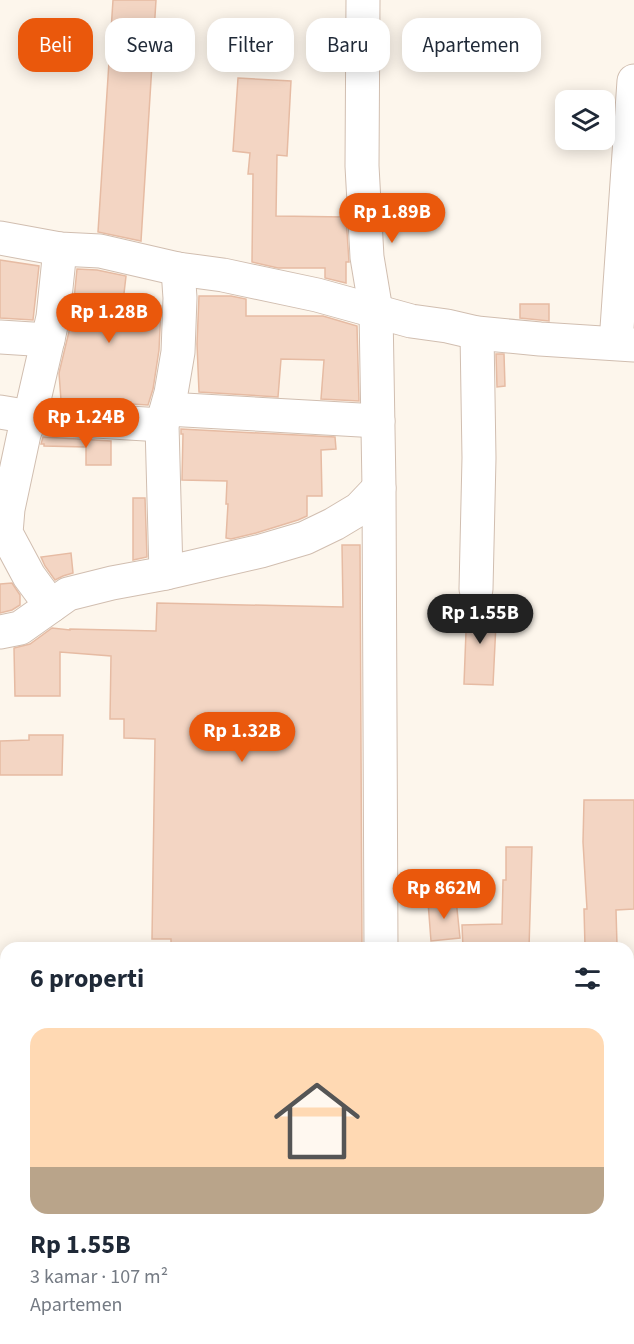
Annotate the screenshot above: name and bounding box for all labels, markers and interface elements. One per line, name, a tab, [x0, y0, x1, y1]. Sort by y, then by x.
chip: Beli	[18, 18, 93, 72]
chip: Sewa	[105, 18, 195, 72]
chip: Filter	[207, 18, 294, 72]
chip: Baru	[306, 18, 390, 72]
chip: Apartemen	[402, 18, 541, 72]
map controls	[555, 90, 615, 150]
button: layers	[555, 90, 615, 150]
pin: Rp 1.89B	[330, 193, 454, 244]
text: Rp 1.89B	[353, 198, 431, 226]
pin: Rp 1.28B	[47, 293, 171, 344]
text: Rp 1.28B	[70, 298, 148, 326]
pin: Rp 1.24B	[24, 398, 148, 449]
text: Rp 1.24B	[47, 403, 125, 431]
pin: Rp 1.55B	[418, 594, 542, 645]
text: Rp 1.55B	[441, 599, 519, 627]
pin: Rp 1.32B	[180, 712, 304, 763]
text: Rp 1.32B	[203, 717, 281, 745]
pin: Rp 862M	[389, 869, 499, 920]
text: Rp 862M	[407, 874, 481, 902]
text: 6 properti	[30, 960, 144, 997]
icon: filters	[571, 962, 604, 995]
icon: home	[263, 1067, 371, 1175]
text: Rp 1.55B	[30, 1226, 131, 1263]
text: 3 kamar · 107 m²	[30, 1263, 168, 1291]
text: Apartemen	[30, 1291, 123, 1319]

